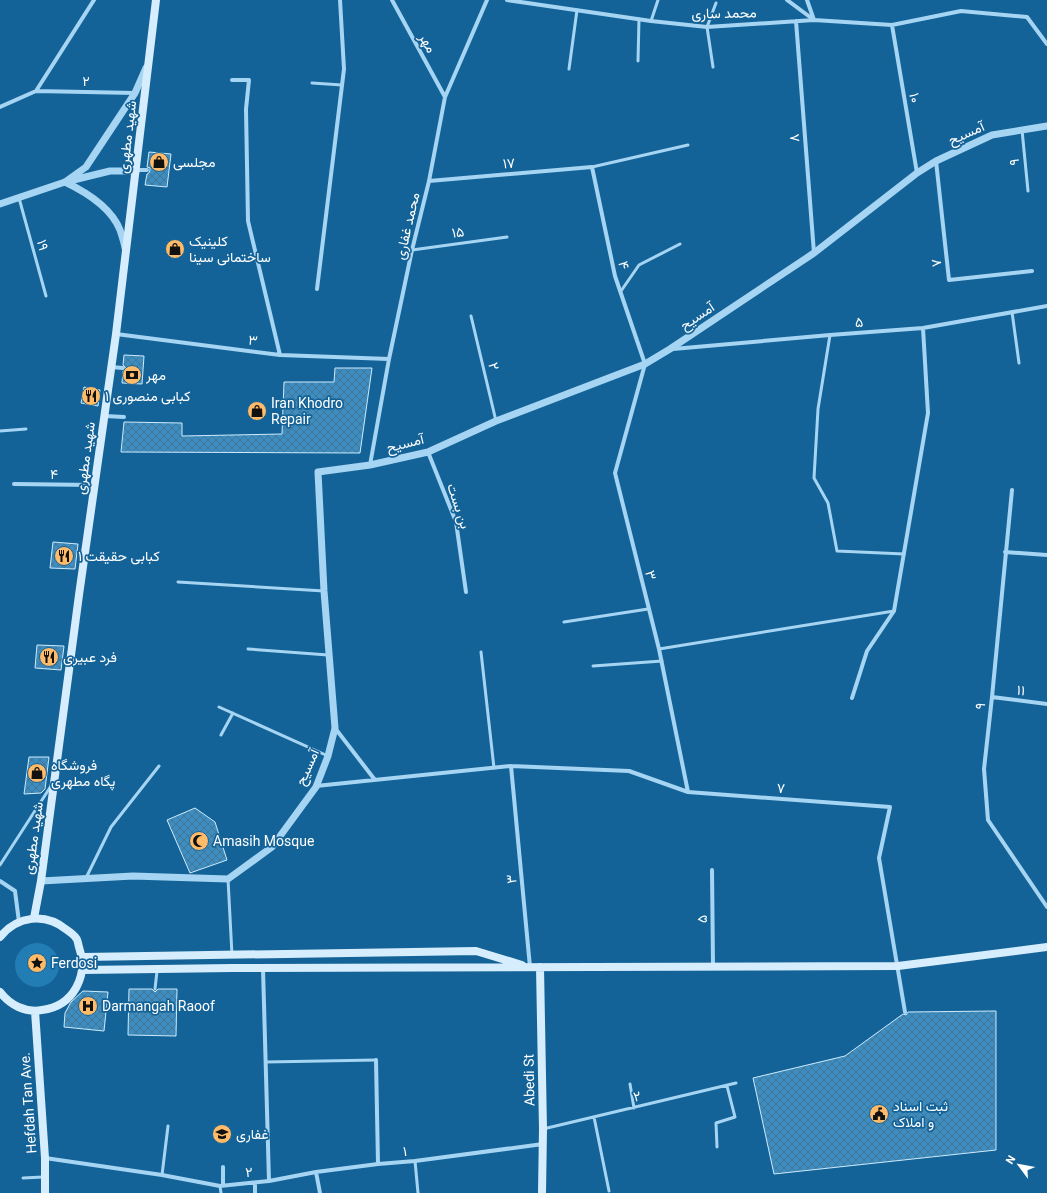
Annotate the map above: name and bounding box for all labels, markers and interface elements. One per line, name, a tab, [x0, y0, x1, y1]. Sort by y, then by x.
street label: محمد ساری	[691, 4, 757, 23]
street label: مهر	[415, 30, 440, 56]
street label: ۲	[82, 73, 90, 89]
street label: ۱۰	[906, 92, 924, 104]
street label: شهید مطهری	[115, 100, 140, 174]
street label: آمسیح	[945, 117, 989, 151]
street label: ۸	[786, 133, 802, 143]
shop icon: مجلسی	[148, 151, 170, 173]
place label: مجلسی	[173, 154, 215, 171]
street label: ۱۷	[502, 154, 516, 172]
street label: ۹	[1006, 158, 1022, 166]
street label: محمد غفاری	[391, 191, 423, 261]
street label: ۱۵	[451, 223, 465, 241]
place label: کلینیک ساختمانی سینا	[189, 233, 271, 266]
street label: ۱۹	[34, 238, 52, 252]
shop icon: کلینیک ساختمانی سینا	[164, 238, 186, 260]
street label: ۷	[928, 258, 944, 268]
street label: ۴	[615, 259, 633, 271]
street label: آمسیح	[677, 298, 720, 336]
street label: ۵	[854, 314, 864, 330]
street label: ۳	[247, 331, 259, 349]
street label: ۲	[485, 361, 503, 371]
bank icon: مهر	[121, 364, 143, 386]
place label: مهر	[145, 367, 166, 384]
restaurant icon: کبابی منصوری ۱	[80, 385, 102, 407]
place label: کبابی منصوری ۱	[105, 388, 190, 405]
place label: Iran Khodro Repair	[271, 395, 343, 427]
shop icon: Iran Khodro Repair	[246, 400, 268, 422]
street label: شهید مطهری	[72, 421, 99, 495]
street label: آمسیح	[385, 430, 428, 458]
street label: ۴	[50, 466, 58, 482]
street label: بن بست	[443, 481, 474, 531]
restaurant icon: کبابی حقیقت ۱	[53, 545, 75, 567]
place label: کبابی حقیقت ۱	[78, 548, 160, 565]
street label: ۳	[642, 569, 660, 581]
restaurant icon: فرد عبیری	[38, 646, 60, 668]
place label: فرد عبیری	[63, 649, 117, 666]
street label: ۱۱	[1016, 682, 1026, 698]
street label: ۹	[972, 702, 988, 710]
street label: آمسیح	[292, 745, 325, 789]
place label: فروشگاه پگاه مطهری	[51, 757, 115, 791]
shop icon: فروشگاه پگاه مطهری	[26, 762, 48, 784]
street label: ۷	[776, 780, 786, 796]
street label: شهید مطهری	[20, 801, 47, 875]
mosque icon: Amasih Mosque	[188, 830, 210, 852]
place label: Amasih Mosque	[213, 833, 314, 849]
street label: ۳	[503, 874, 519, 884]
street label: ۵	[694, 915, 710, 923]
place icon: Ferdosi	[26, 952, 48, 974]
place label: Ferdosi	[51, 955, 97, 971]
hospital icon: Darmangah Raoof	[77, 995, 99, 1017]
place label: Darmangah Raoof	[102, 998, 215, 1014]
street label: Hefdah Tan Ave.	[16, 1052, 40, 1154]
street label: Abedi St	[521, 1053, 537, 1106]
street label: ۲	[632, 1087, 642, 1105]
place label: ثبت اسناد و املاک	[893, 1098, 948, 1131]
public building icon: ثبت اسناد و املاک	[868, 1103, 890, 1125]
school or university icon: غفاری	[211, 1123, 233, 1145]
place label: غفاری	[236, 1126, 269, 1143]
street label: ۱	[402, 1143, 408, 1159]
north arrow	[999, 1145, 1039, 1185]
text: N	[1003, 1153, 1019, 1167]
street label: ۲	[245, 1164, 253, 1180]

